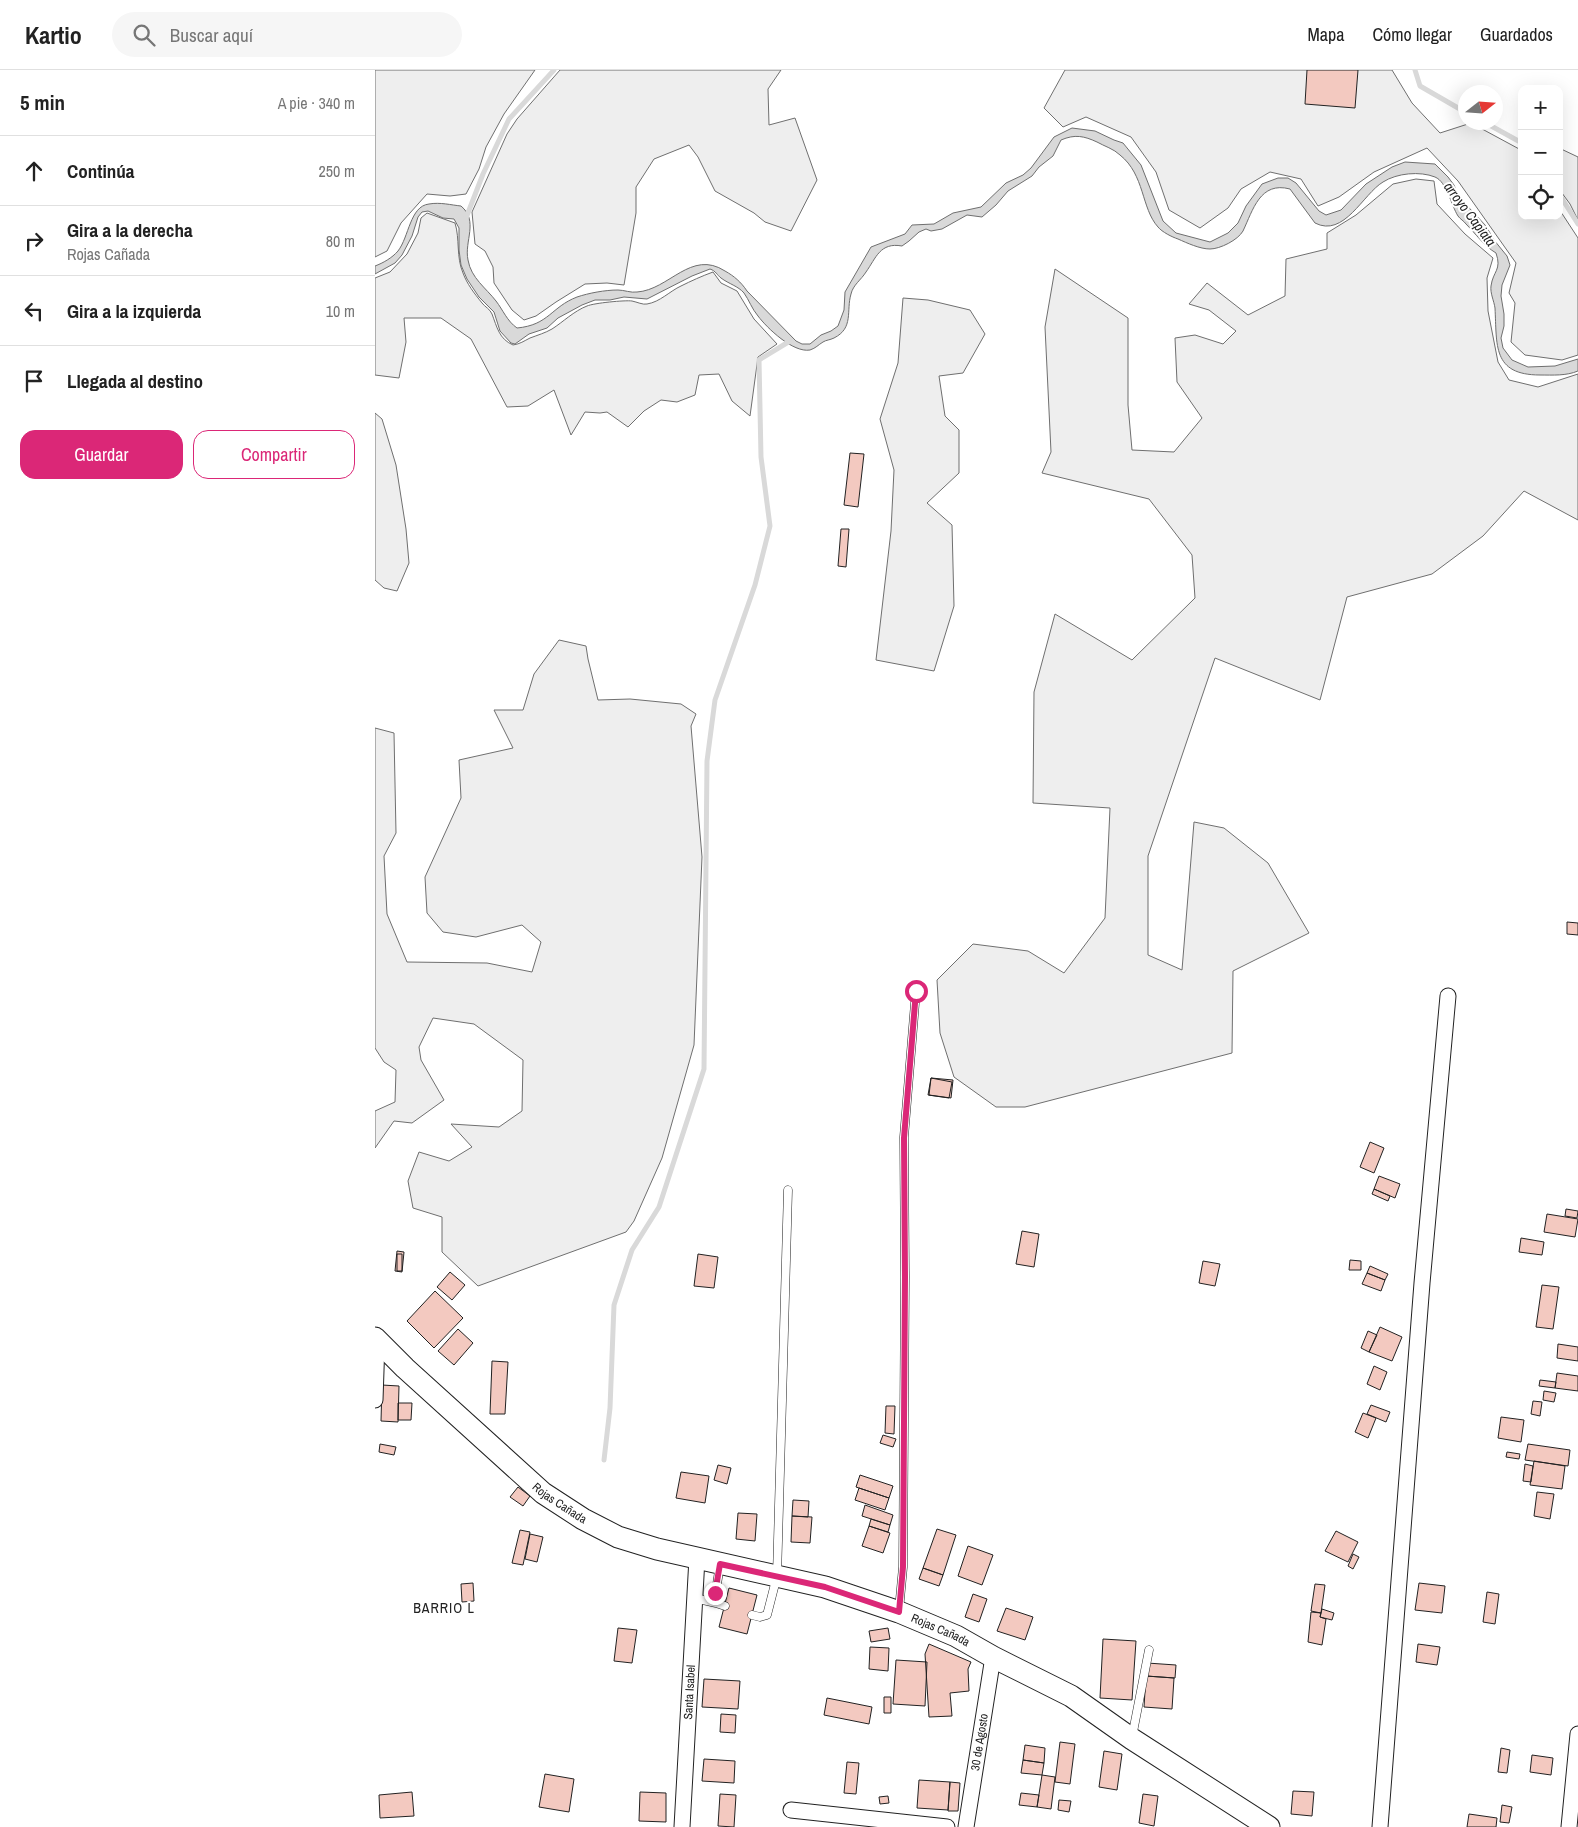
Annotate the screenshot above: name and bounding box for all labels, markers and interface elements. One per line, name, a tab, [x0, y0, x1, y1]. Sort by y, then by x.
search box	[112, 12, 462, 57]
text: Kartio	[25, 19, 82, 51]
icon: search	[130, 21, 158, 49]
text: Buscar aquí	[170, 22, 253, 48]
text: Mapa	[1307, 22, 1344, 47]
text: Cómo llegar	[1372, 22, 1452, 47]
text: Guardados	[1480, 22, 1553, 47]
north arrow	[1458, 85, 1503, 130]
map controls	[1518, 85, 1563, 220]
button: +	[1518, 85, 1563, 130]
text: 5 min	[20, 88, 65, 117]
text: A pie · 340 m	[278, 92, 355, 114]
button: −	[1518, 130, 1563, 175]
icon: ahead	[20, 157, 48, 185]
text: Continúa	[67, 158, 135, 184]
text: 250 m	[319, 160, 355, 182]
button: locate	[1518, 175, 1563, 220]
water label: arroyo Capiata	[1440, 178, 1500, 250]
text: Gira a la derecha	[67, 217, 193, 243]
icon: right	[20, 227, 48, 255]
text: 80 m	[326, 230, 355, 252]
text: Rojas Cañada	[67, 243, 150, 265]
icon: left	[20, 297, 48, 325]
text: Gira a la izquierda	[67, 298, 201, 324]
text: 10 m	[326, 300, 355, 322]
icon: arrive	[20, 367, 48, 395]
text: Llegada al destino	[67, 368, 203, 394]
button: Guardar	[20, 430, 183, 479]
button: Compartir	[193, 430, 355, 479]
route start	[905, 980, 928, 1003]
street label: Rojas Cañada	[529, 1479, 590, 1528]
route end	[704, 1582, 727, 1605]
district label: BARRIO L	[413, 1599, 475, 1617]
street label: Rojas Cañada	[909, 1610, 973, 1650]
street label: Santa Isabel	[680, 1664, 699, 1720]
street label: 30 de Agosto	[967, 1712, 992, 1772]

